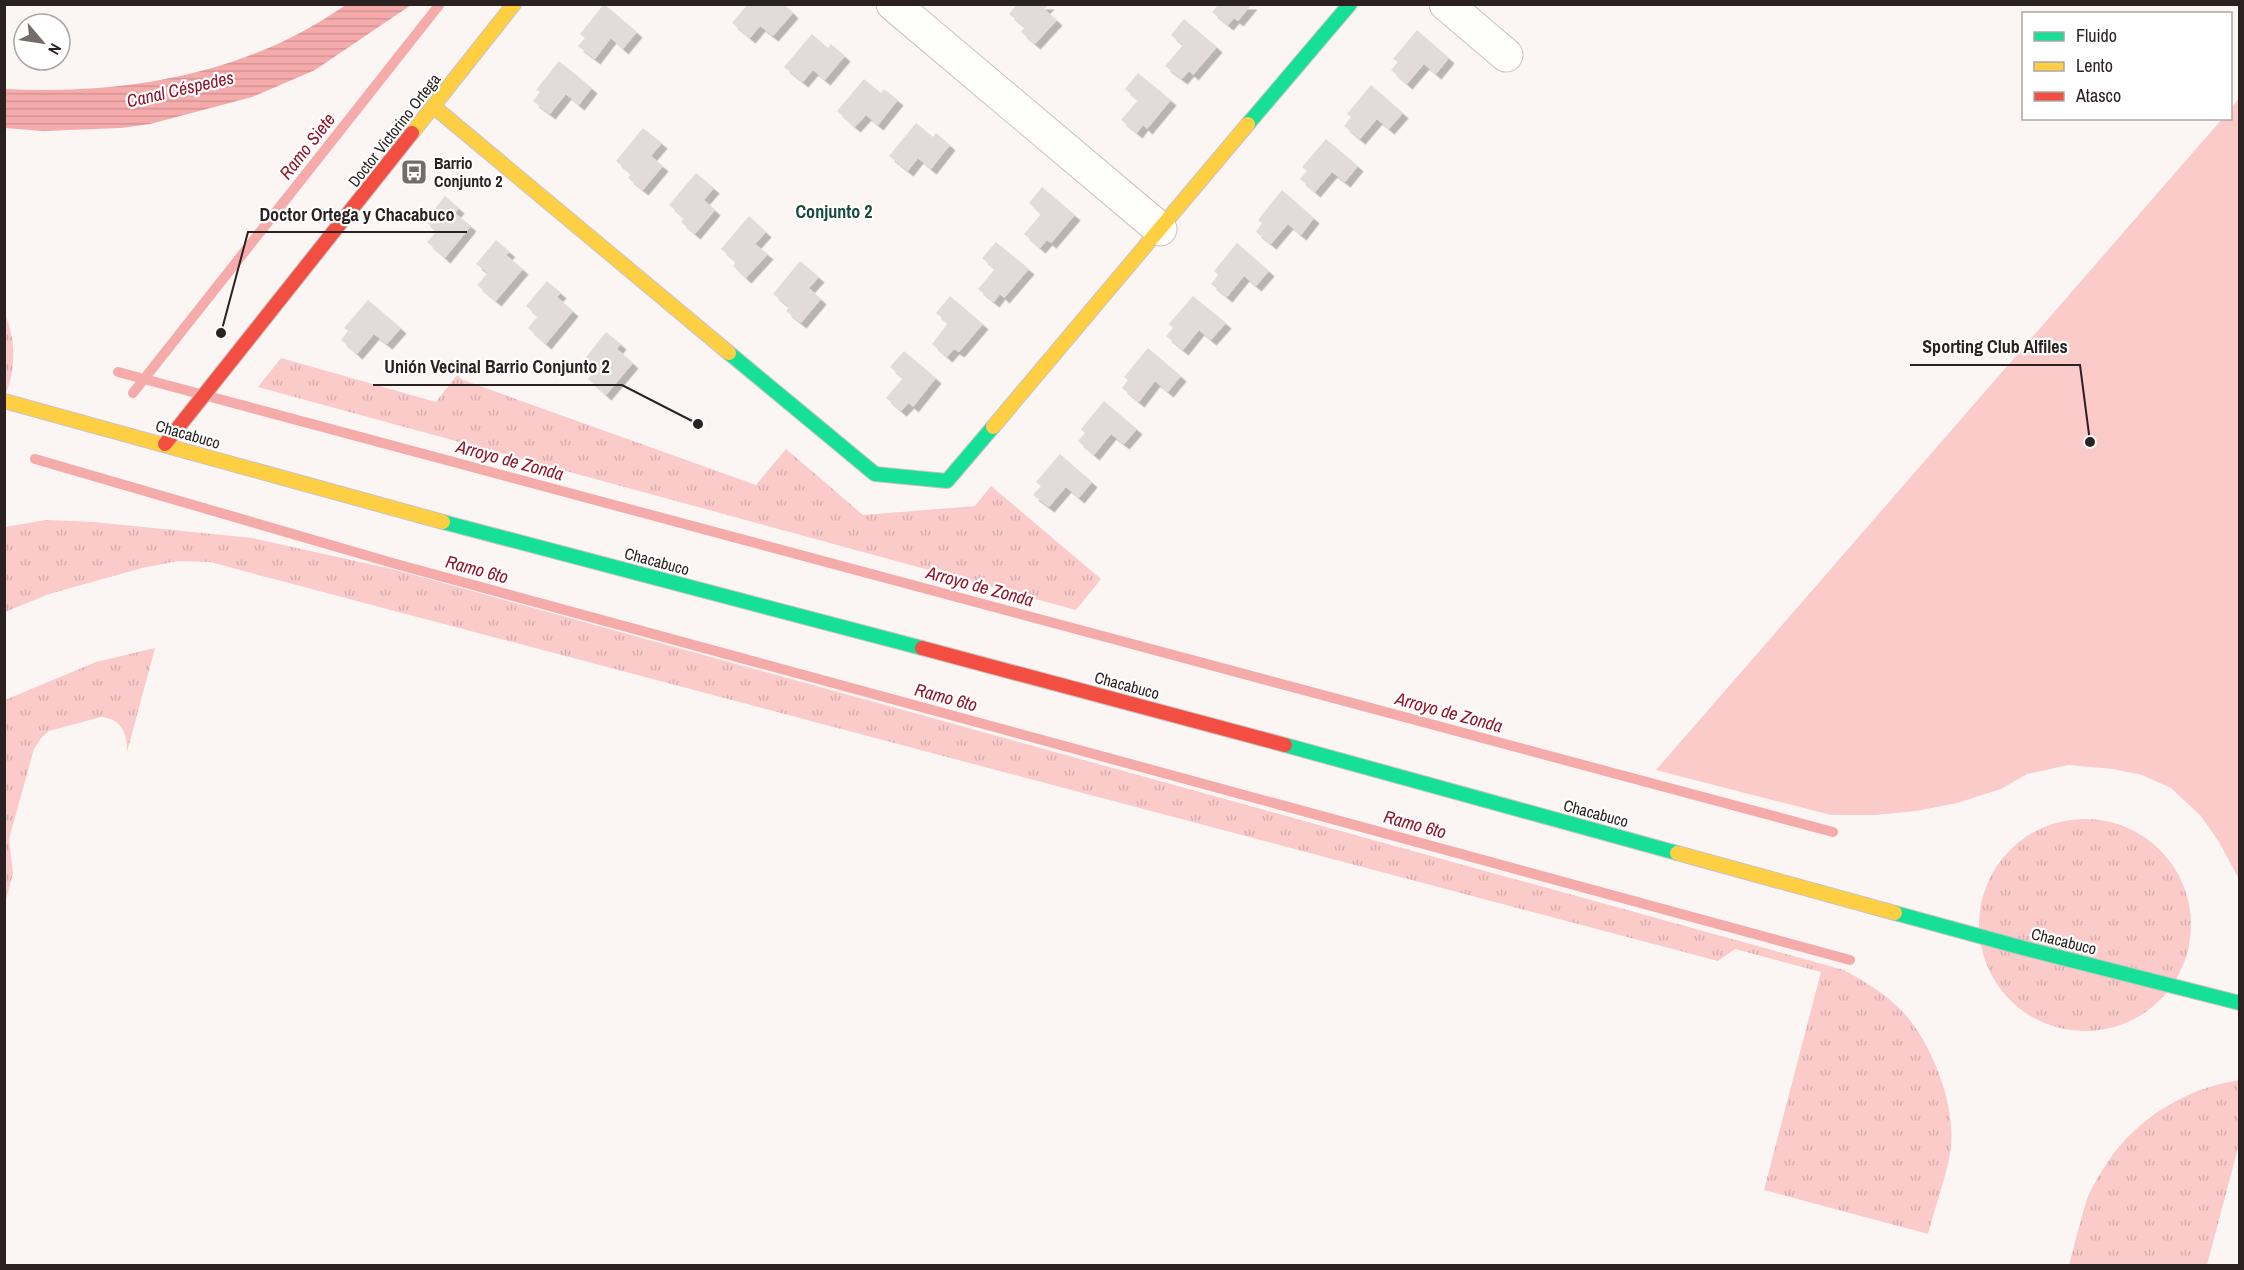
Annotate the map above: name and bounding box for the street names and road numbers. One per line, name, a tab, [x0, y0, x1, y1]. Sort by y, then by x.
street label: Doctor Victorino Ortega	[343, 68, 446, 191]
street label: Chacabuco	[153, 414, 223, 454]
street label: Chacabuco	[622, 542, 692, 580]
street label: Chacabuco	[1092, 666, 1162, 704]
street label: Chacabuco	[1561, 794, 1631, 832]
street label: Chacabuco	[2029, 922, 2099, 960]

